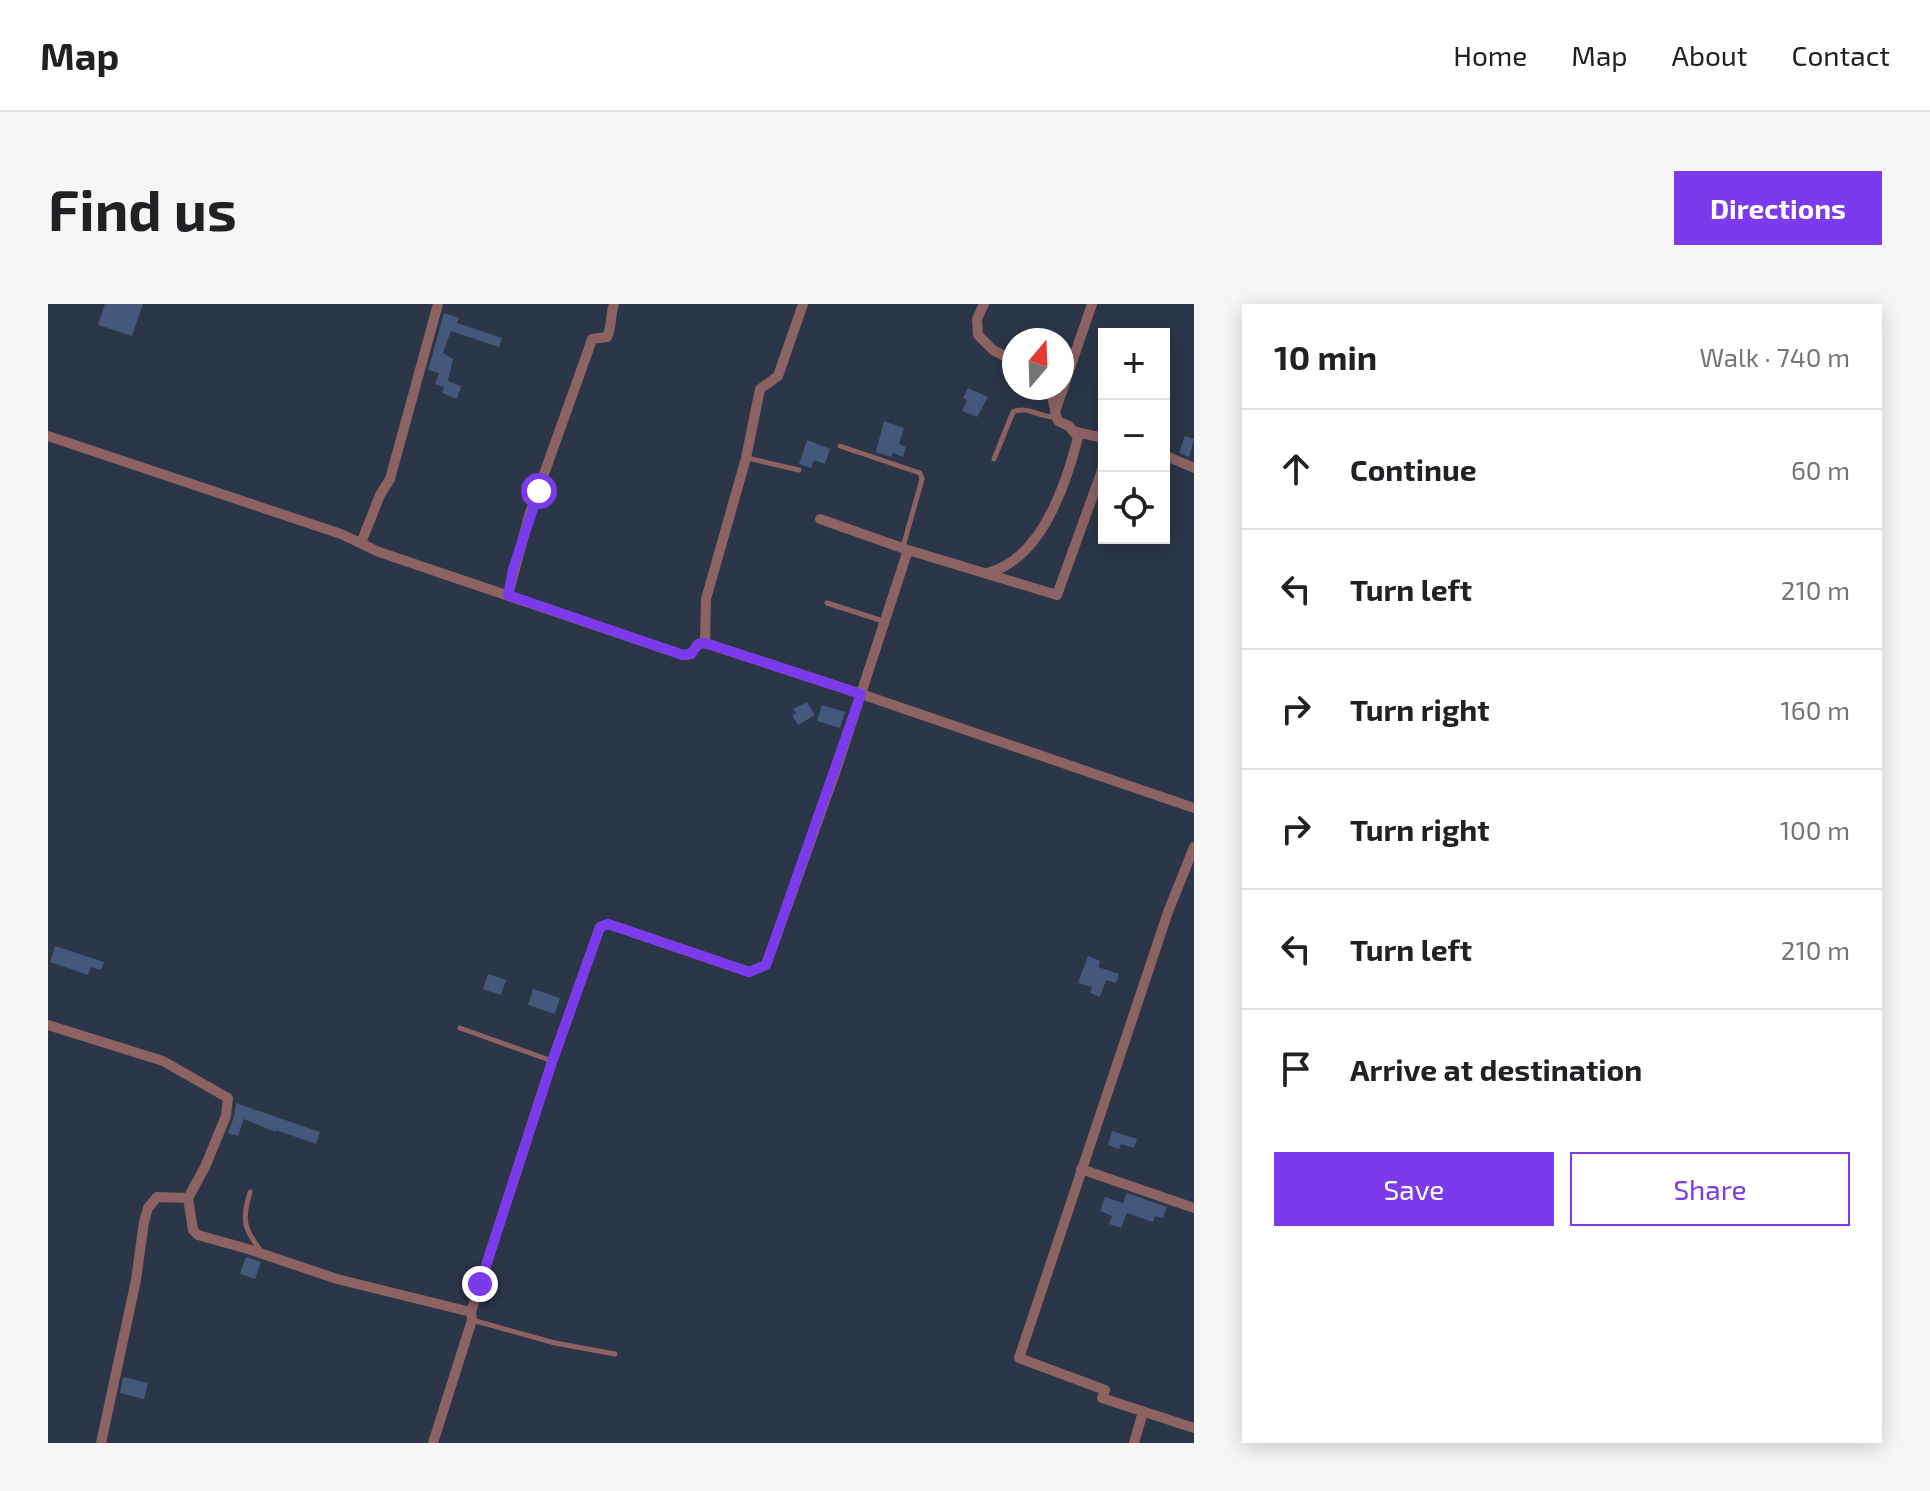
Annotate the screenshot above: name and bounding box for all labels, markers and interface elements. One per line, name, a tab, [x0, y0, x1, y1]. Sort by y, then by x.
text: Map	[40, 32, 119, 78]
text: Home	[1453, 38, 1527, 72]
text: Map	[1571, 38, 1628, 72]
text: About	[1672, 38, 1747, 72]
text: Contact	[1791, 38, 1890, 72]
button: Directions	[1674, 171, 1882, 245]
text: Find us	[48, 175, 237, 242]
north arrow	[1002, 328, 1074, 400]
map controls	[1098, 328, 1170, 544]
button: +	[1098, 328, 1170, 400]
text: 10 min	[1274, 336, 1377, 377]
text: Walk · 740 m	[1699, 341, 1850, 372]
button: −	[1098, 400, 1170, 472]
icon: ahead	[1274, 447, 1318, 491]
text: Continue	[1350, 451, 1477, 487]
text: 60 m	[1791, 454, 1850, 485]
button: locate	[1098, 472, 1170, 544]
route start	[521, 473, 557, 509]
icon: left	[1274, 567, 1318, 611]
text: Turn left	[1350, 571, 1472, 607]
text: 210 m	[1781, 574, 1850, 605]
icon: right	[1274, 687, 1318, 731]
text: Turn right	[1350, 691, 1490, 727]
text: 160 m	[1781, 694, 1850, 725]
icon: right	[1274, 807, 1318, 851]
text: Turn right	[1350, 811, 1490, 847]
text: 100 m	[1780, 814, 1850, 845]
icon: left	[1274, 927, 1318, 971]
text: Turn left	[1350, 931, 1472, 967]
text: 210 m	[1781, 934, 1850, 965]
icon: arrive	[1274, 1047, 1318, 1091]
text: Arrive at destination	[1350, 1051, 1642, 1087]
button: Save	[1274, 1152, 1554, 1226]
button: Share	[1570, 1152, 1850, 1226]
route end	[462, 1266, 498, 1302]

